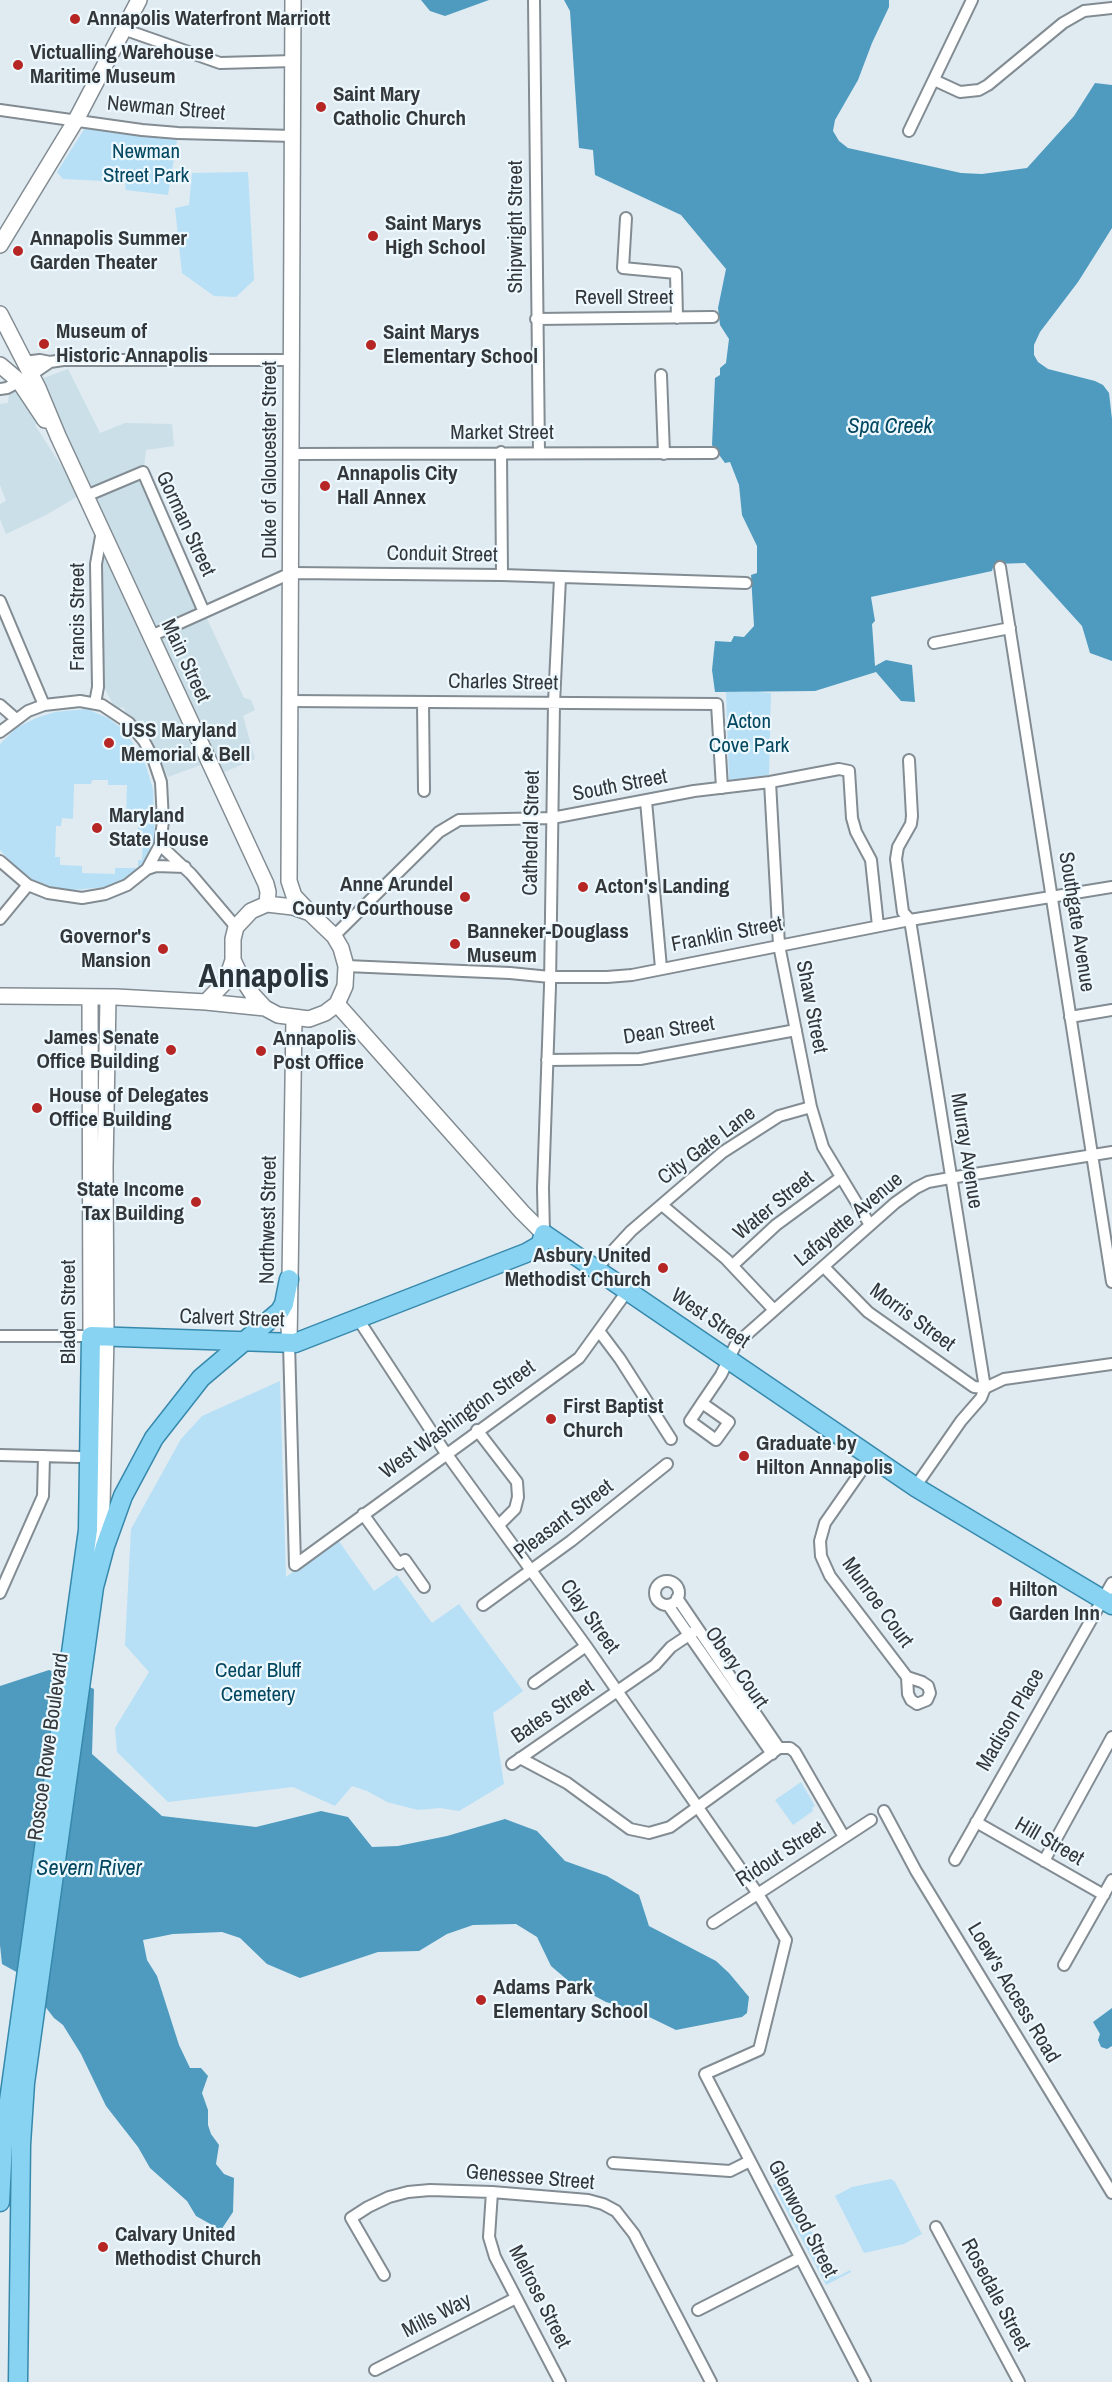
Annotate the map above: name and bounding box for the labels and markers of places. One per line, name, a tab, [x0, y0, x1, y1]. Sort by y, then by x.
place label: Annapolis Waterfront Marriott	[87, 6, 330, 32]
marker: Annapolis Waterfront Marriott	[68, 12, 82, 26]
place label: Victualling Warehouse Maritime Museum	[30, 40, 214, 90]
marker: Victualling Warehouse Maritime Museum	[11, 58, 25, 72]
place label: Saint Mary Catholic Church	[333, 82, 466, 132]
marker: Saint Mary Catholic Church	[314, 100, 328, 114]
place label: Saint Marys High School	[385, 211, 485, 261]
place label: Annapolis Summer Garden Theater	[30, 226, 187, 276]
marker: Saint Marys High School	[366, 229, 380, 243]
marker: Annapolis Summer Garden Theater	[11, 244, 25, 258]
place label: Museum of Historic Annapolis	[56, 319, 208, 369]
place label: Saint Marys Elementary School	[383, 320, 538, 370]
marker: Museum of Historic Annapolis	[37, 337, 51, 351]
marker: Saint Marys Elementary School	[364, 338, 378, 352]
place label: Annapolis City Hall Annex	[337, 461, 458, 511]
marker: Annapolis City Hall Annex	[318, 479, 332, 493]
place label: USS Maryland Memorial & Bell	[121, 718, 250, 768]
marker: USS Maryland Memorial & Bell	[102, 736, 116, 750]
place label: Maryland State House	[109, 803, 209, 853]
marker: Maryland State House	[90, 821, 104, 835]
place label: Anne Arundel County Courthouse	[292, 872, 453, 922]
place label: Acton's Landing	[595, 874, 729, 900]
marker: Acton's Landing	[576, 880, 590, 894]
marker: Anne Arundel County Courthouse	[458, 890, 472, 904]
place label: Banneker-Douglass Museum	[467, 919, 629, 969]
place label: Governor's Mansion	[60, 924, 151, 974]
marker: Banneker-Douglass Museum	[448, 937, 462, 951]
marker: Governor's Mansion	[156, 942, 170, 956]
place label: James Senate Office Building	[37, 1025, 159, 1075]
place label: Annapolis Post Office	[273, 1026, 364, 1076]
marker: James Senate Office Building	[164, 1043, 178, 1057]
marker: Annapolis Post Office	[254, 1044, 268, 1058]
place label: House of Delegates Office Building	[49, 1083, 209, 1133]
marker: House of Delegates Office Building	[30, 1101, 44, 1115]
place label: State Income Tax Building	[77, 1177, 184, 1227]
marker: State Income Tax Building	[189, 1195, 203, 1209]
place label: Asbury United Methodist Church	[505, 1243, 651, 1293]
marker: Asbury United Methodist Church	[656, 1261, 670, 1275]
place label: First Baptist Church	[563, 1394, 663, 1444]
marker: First Baptist Church	[544, 1412, 558, 1426]
place label: Graduate by Hilton Annapolis	[756, 1431, 893, 1481]
marker: Graduate by Hilton Annapolis	[737, 1449, 751, 1463]
place label: Hilton Garden Inn	[1009, 1577, 1100, 1627]
marker: Hilton Garden Inn	[990, 1595, 1004, 1609]
place label: Adams Park Elementary School	[493, 1975, 648, 2025]
marker: Adams Park Elementary School	[474, 1993, 488, 2007]
place label: Calvary United Methodist Church	[115, 2222, 261, 2272]
marker: Calvary United Methodist Church	[96, 2240, 110, 2254]

